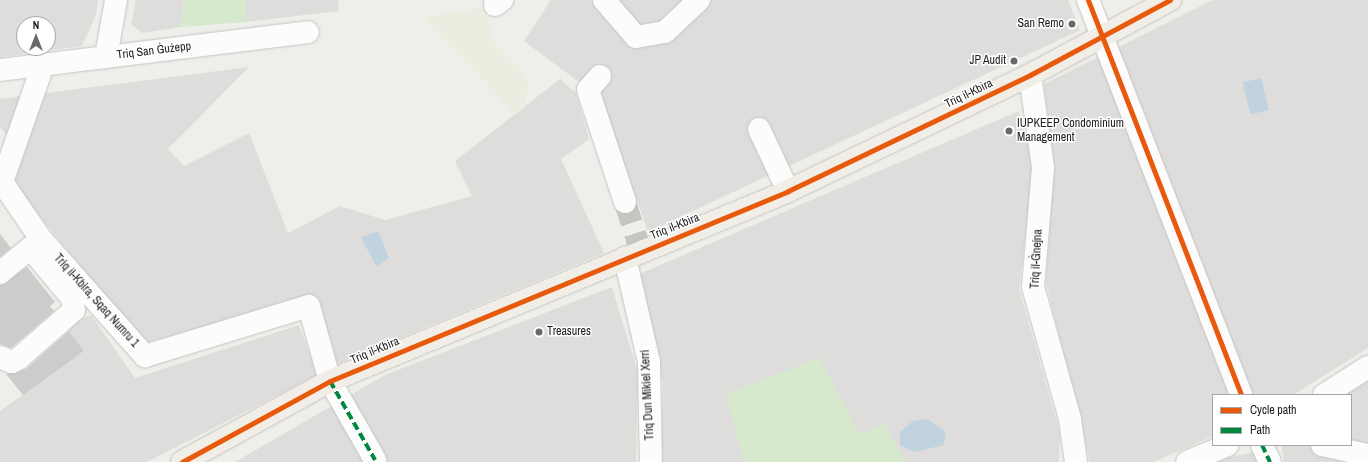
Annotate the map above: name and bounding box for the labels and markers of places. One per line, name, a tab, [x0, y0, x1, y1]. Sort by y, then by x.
place label: San Remo	[1018, 17, 1064, 31]
marker: San Remo	[1067, 19, 1077, 29]
place label: JP Audit	[969, 54, 1006, 68]
marker: JP Audit	[1009, 56, 1019, 66]
place label: IUPKEEP Condominium Management	[1017, 117, 1124, 145]
marker: IUPKEEP Condominium Management	[1004, 126, 1014, 136]
place label: Treasures	[547, 325, 591, 339]
marker: Treasures	[534, 327, 544, 337]

